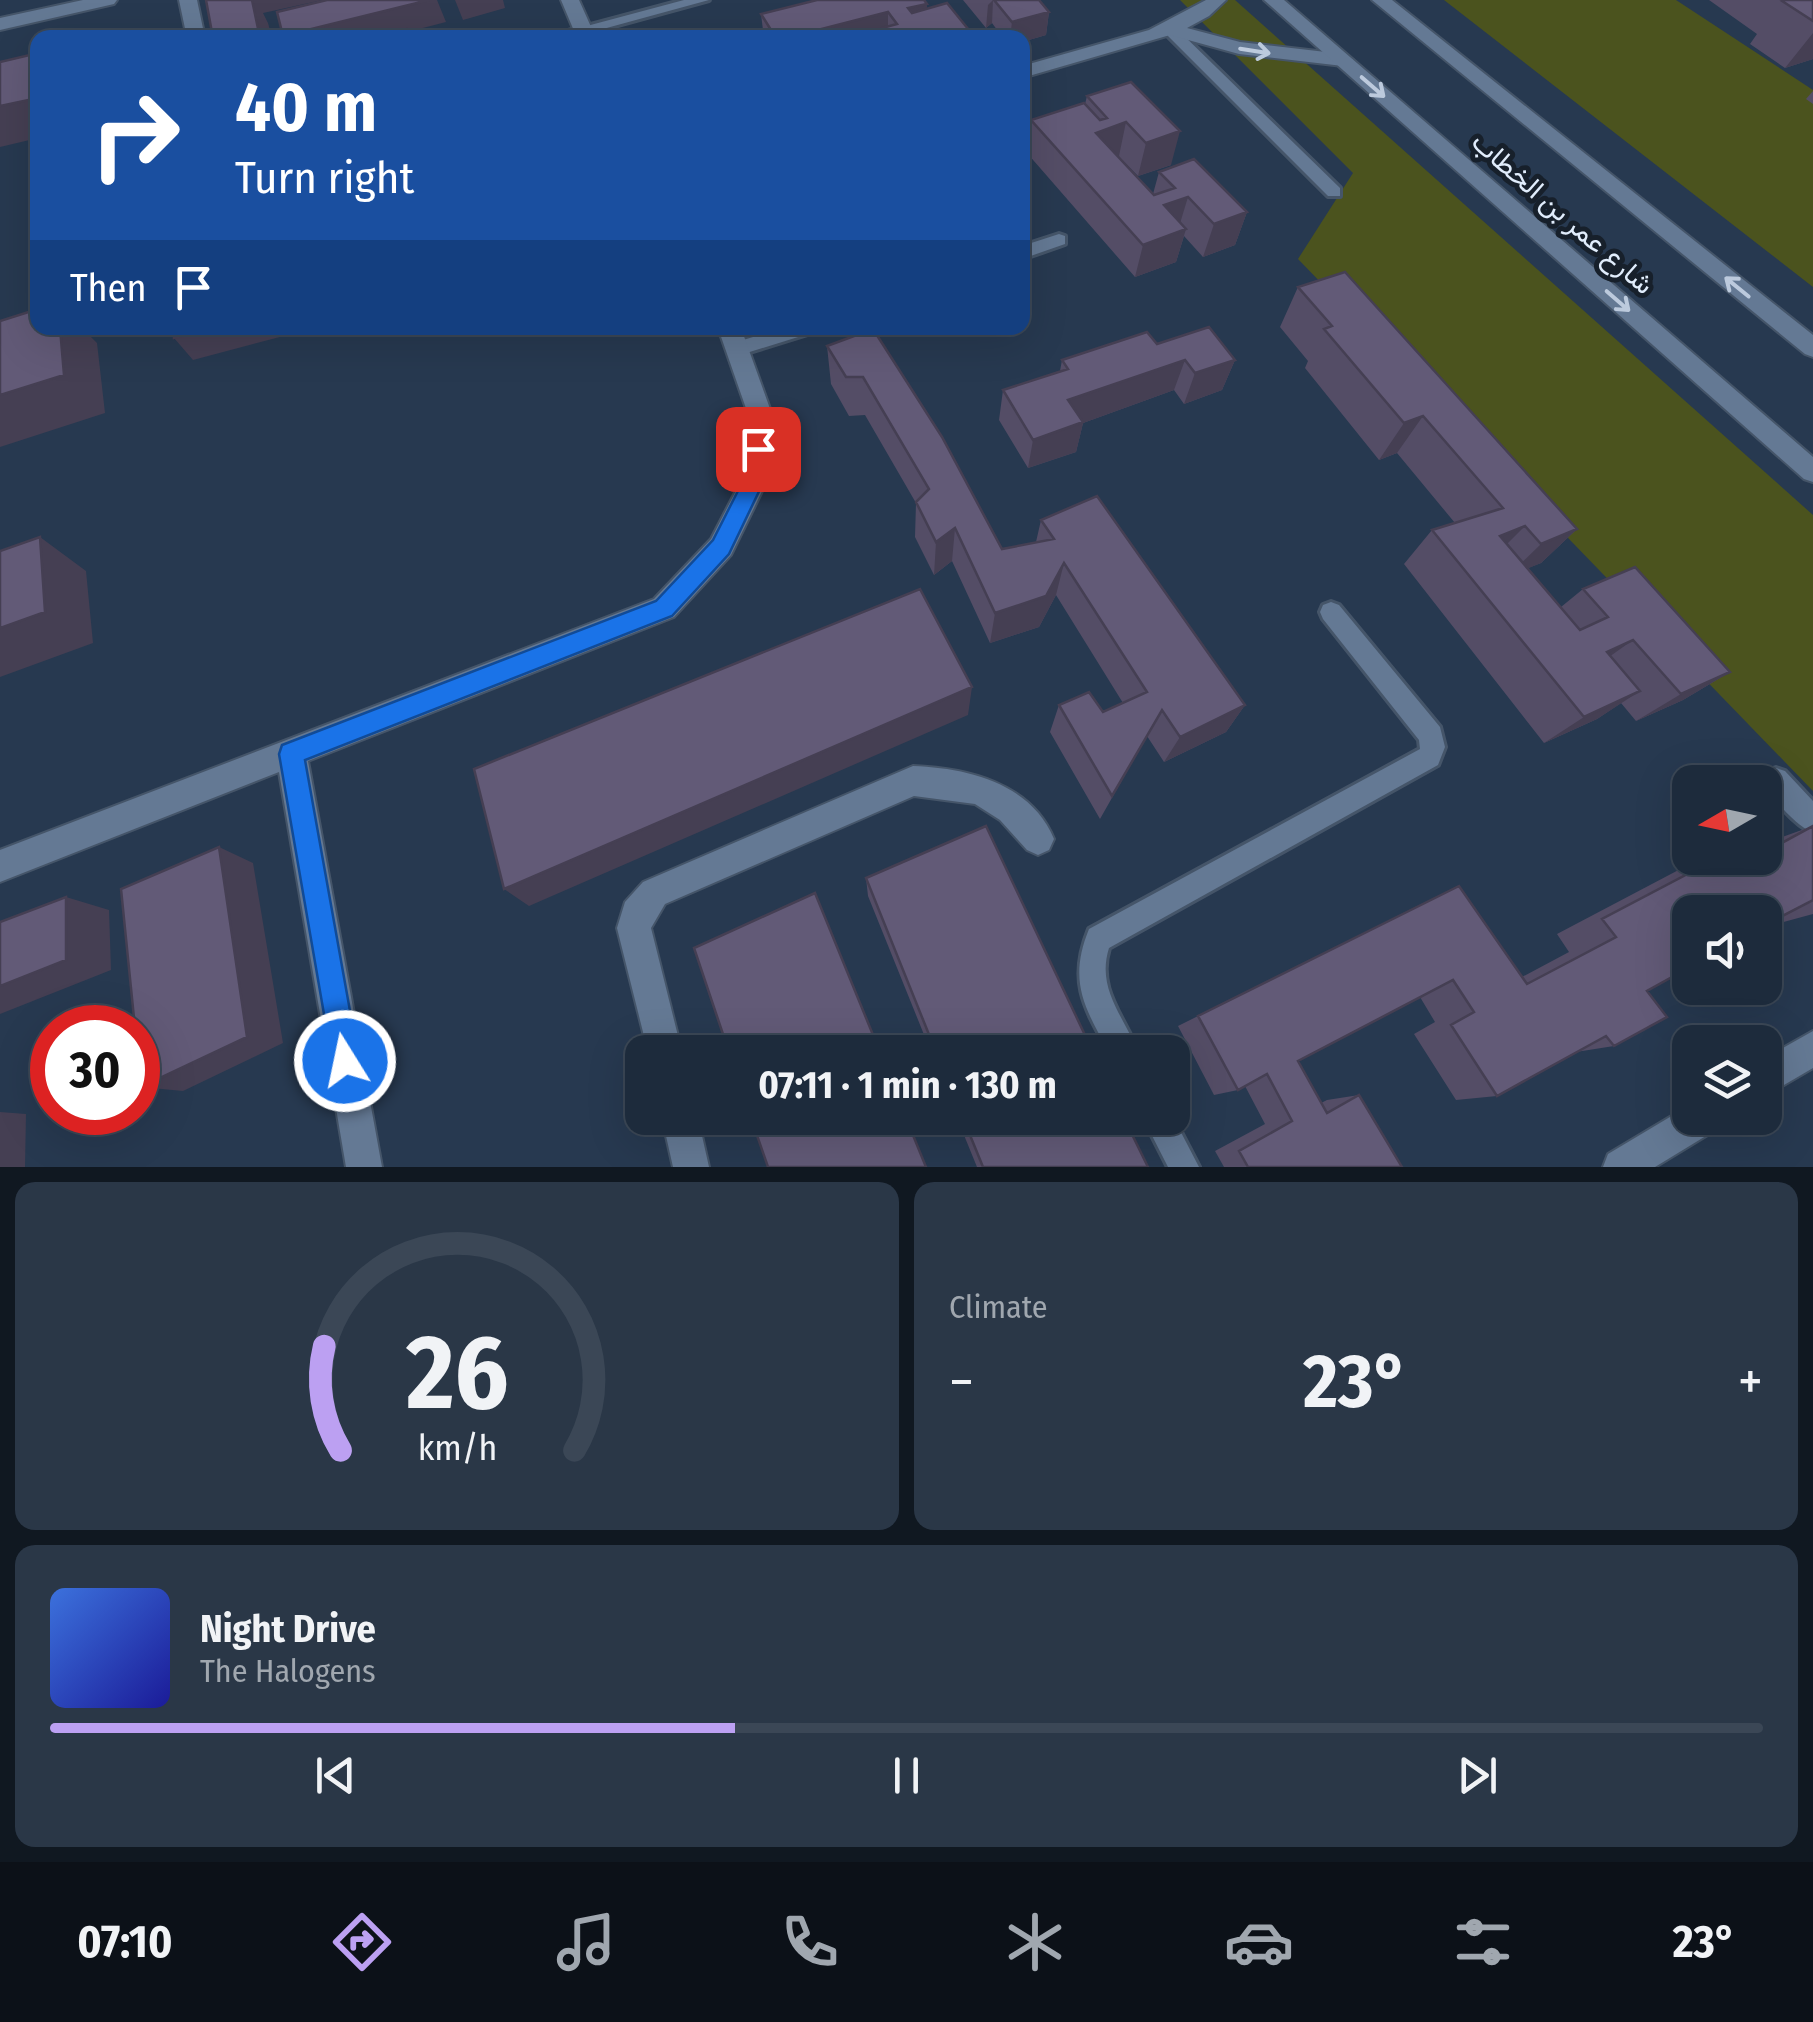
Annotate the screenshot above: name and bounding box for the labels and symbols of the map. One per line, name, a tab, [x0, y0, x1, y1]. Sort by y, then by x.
one-way arrow	[1238, 42, 1271, 60]
one-way arrow	[1360, 75, 1386, 97]
street label: شارع عمر بن الخطاب	[1464, 125, 1661, 303]
one-way arrow	[1724, 276, 1751, 297]
one-way arrow	[1605, 289, 1630, 312]
pin	[716, 407, 801, 492]
north arrow	[1672, 765, 1782, 875]
speed limit sign: 30	[30, 1005, 160, 1135]
position arrow	[293, 1009, 397, 1113]

